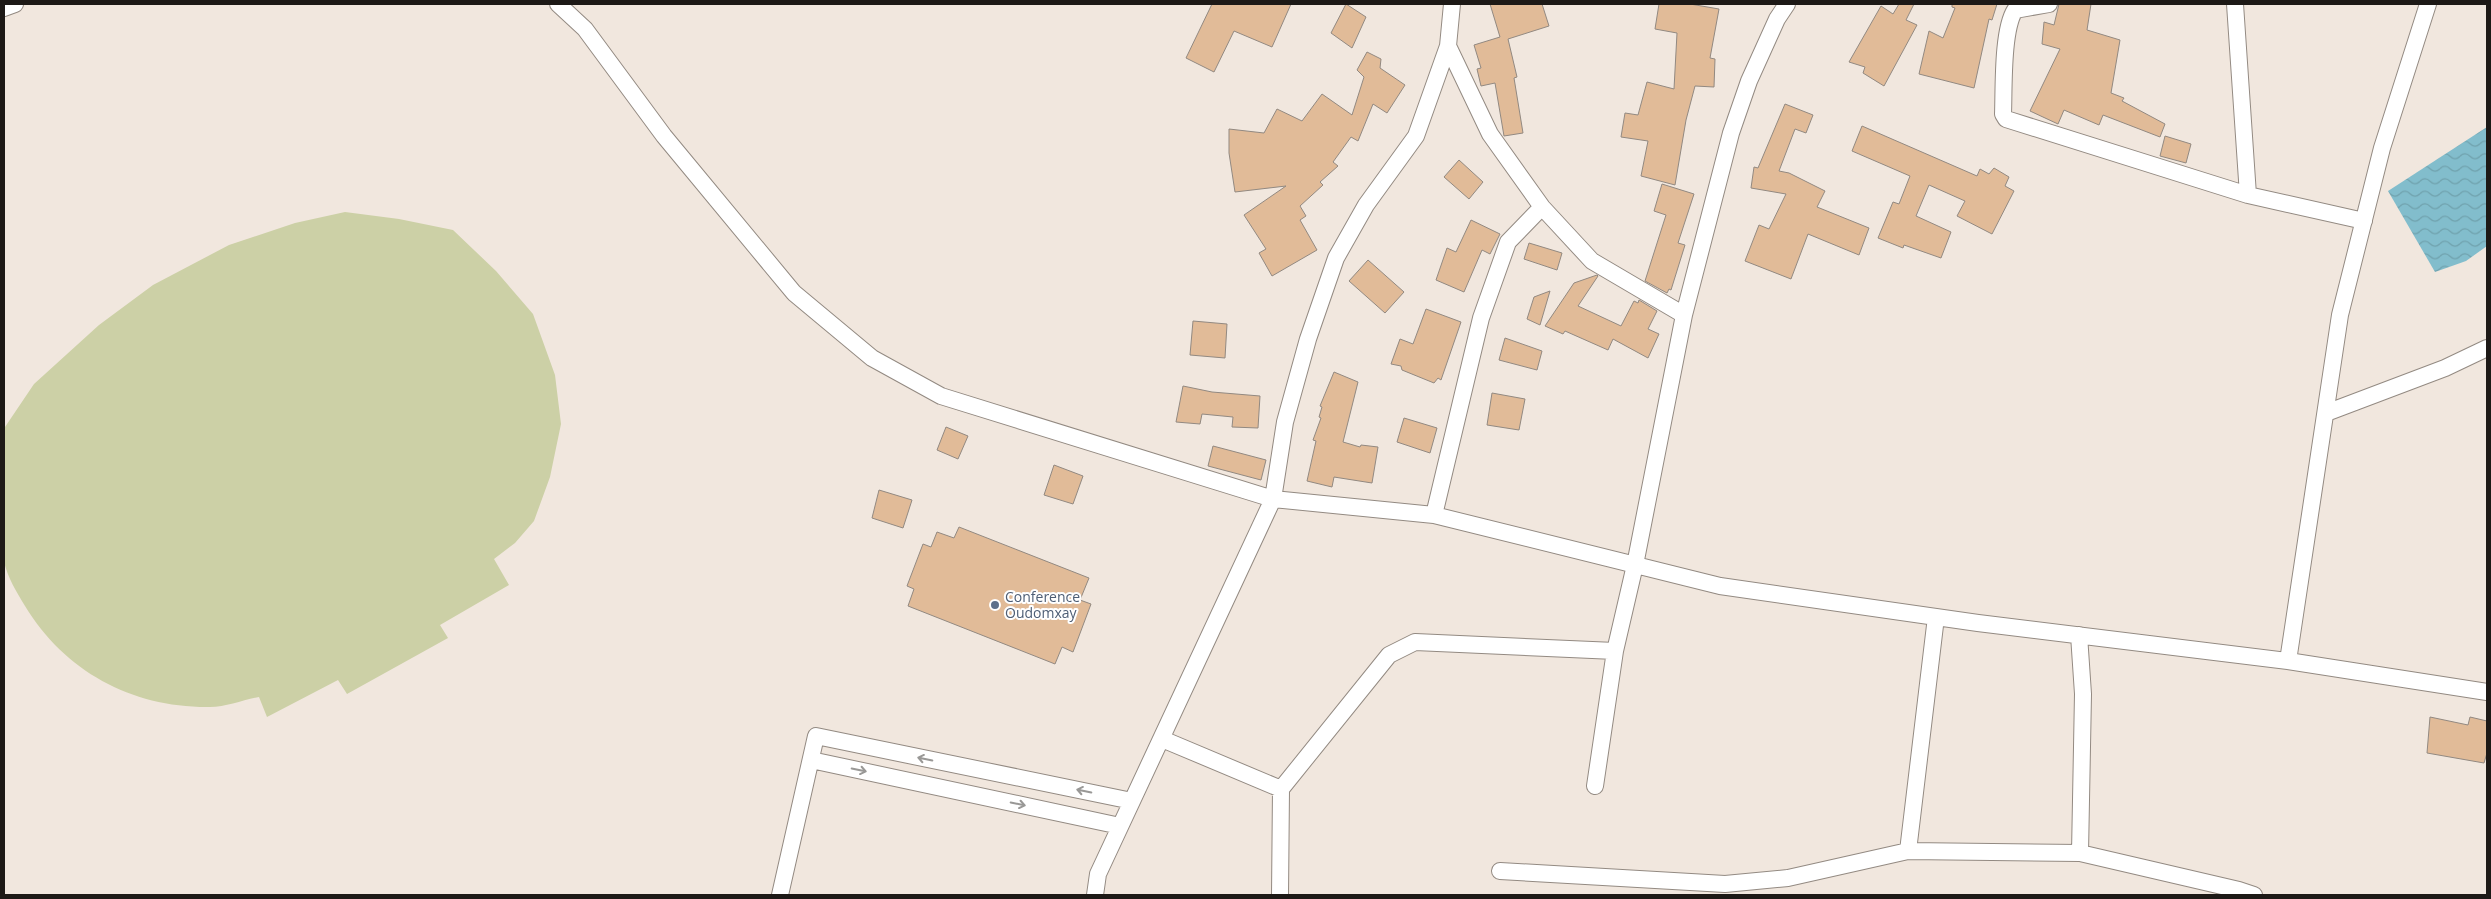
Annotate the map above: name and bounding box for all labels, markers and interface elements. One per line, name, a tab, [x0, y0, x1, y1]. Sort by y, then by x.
place label: Conference Oudomxay	[1005, 587, 1080, 622]
marker: Conference Oudomxay	[989, 599, 1001, 611]
one-way arrow	[917, 753, 933, 763]
one-way arrow	[850, 766, 866, 775]
one-way arrow	[1077, 786, 1093, 795]
one-way arrow	[1009, 800, 1025, 809]

